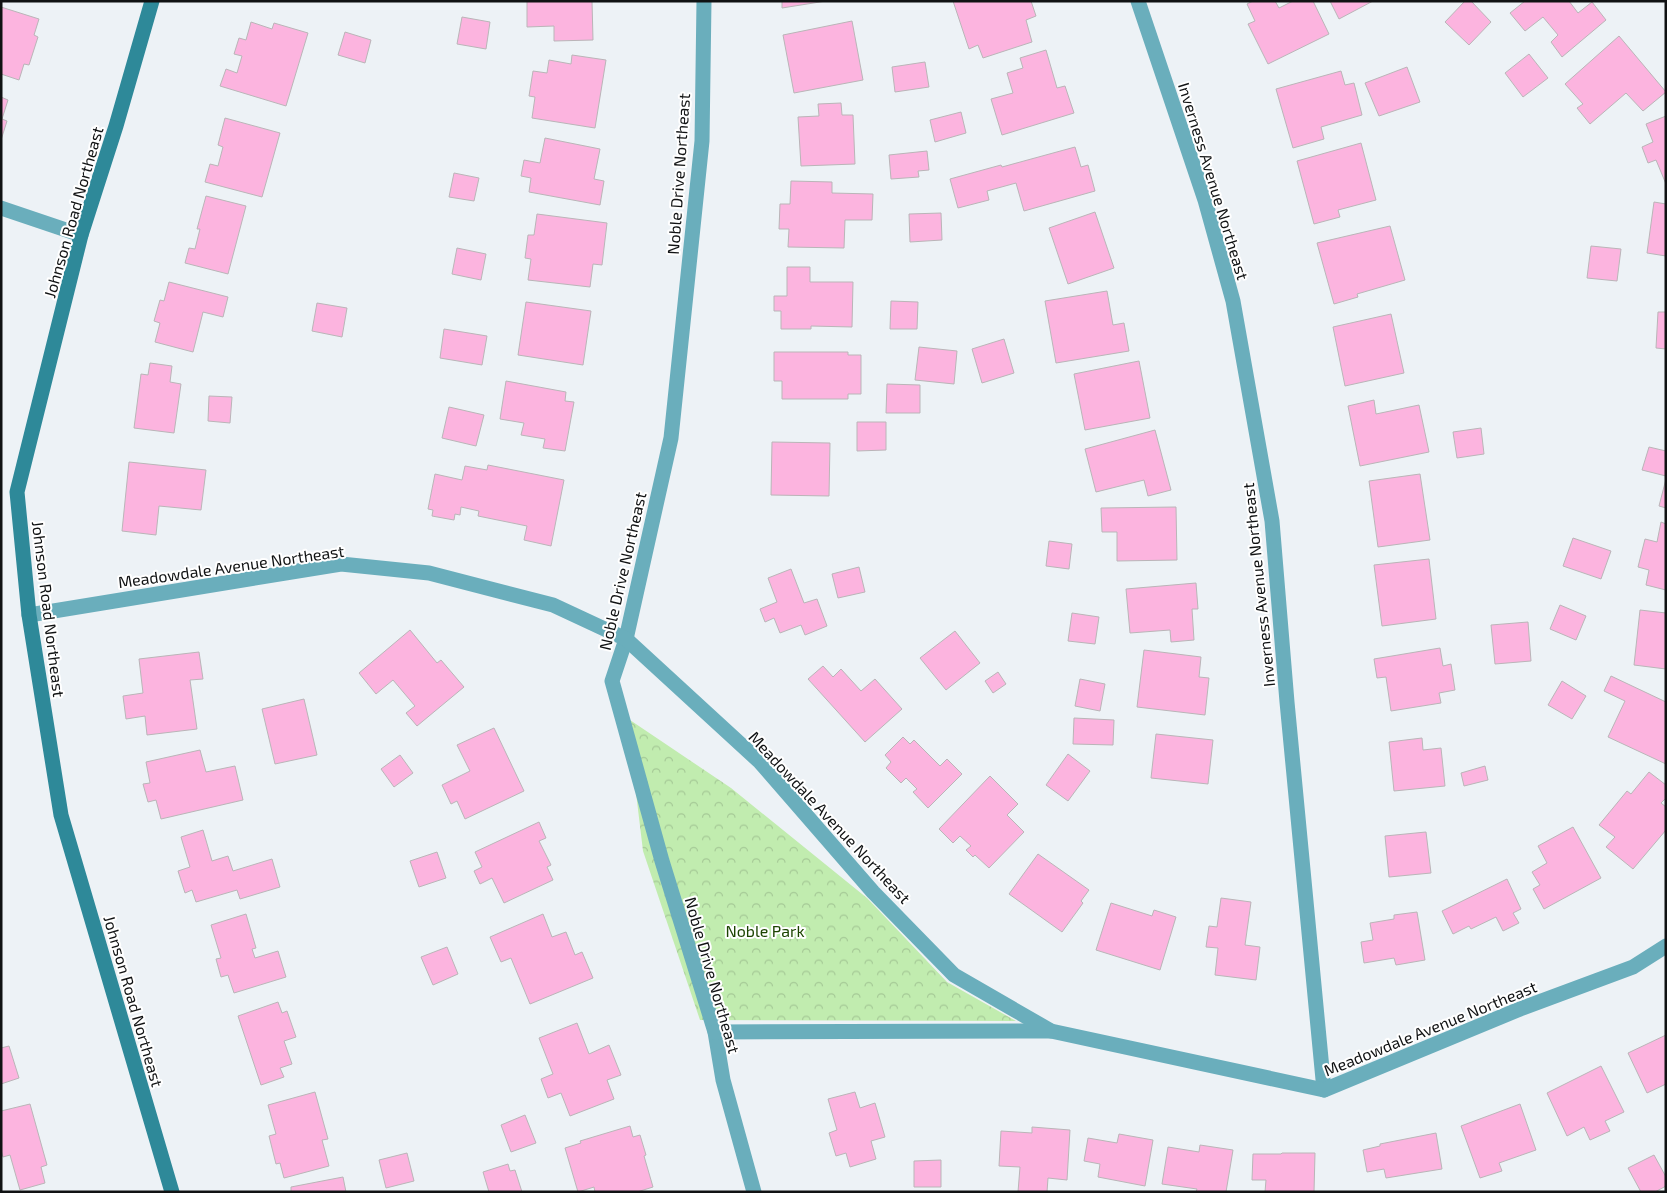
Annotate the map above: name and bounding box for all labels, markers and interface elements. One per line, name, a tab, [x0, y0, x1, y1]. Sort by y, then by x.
street label: Inverness Avenue Northeast	[1175, 80, 1253, 282]
street label: Noble Drive Northeast	[663, 93, 693, 255]
street label: Johnson Road Northeast	[39, 124, 107, 300]
street label: Inverness Avenue Northeast	[1238, 482, 1278, 688]
street label: Noble Drive Northeast	[595, 490, 649, 652]
street label: Johnson Road Northeast	[29, 520, 69, 698]
street label: Meadowdale Avenue Northeast	[117, 541, 345, 591]
street label: Meadowdale Avenue Northeast	[745, 727, 915, 907]
street label: Noble Drive Northeast	[682, 895, 744, 1055]
street label: Johnson Road Northeast	[100, 913, 168, 1089]
park label: Noble Park	[725, 921, 805, 940]
street label: Meadowdale Avenue Northeast	[1321, 976, 1539, 1080]

